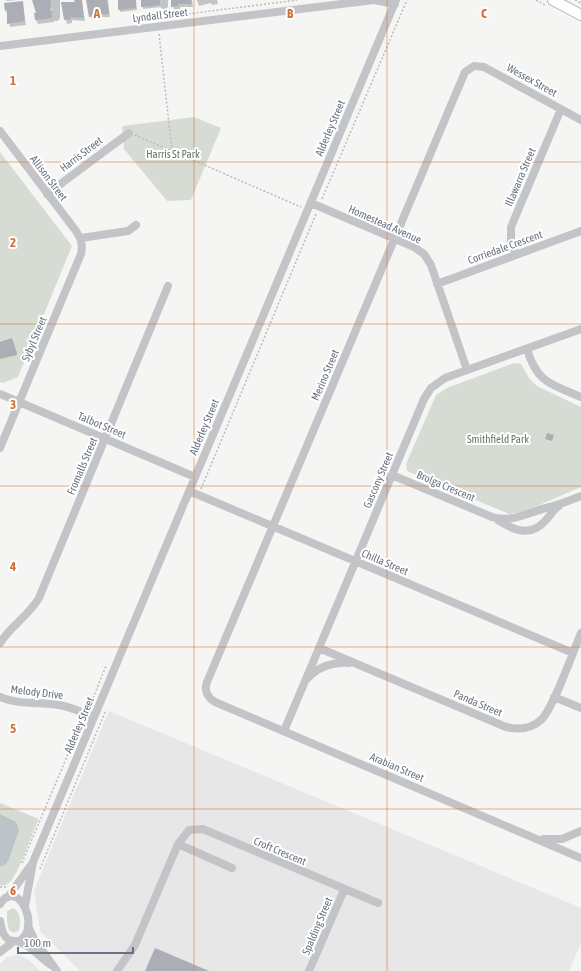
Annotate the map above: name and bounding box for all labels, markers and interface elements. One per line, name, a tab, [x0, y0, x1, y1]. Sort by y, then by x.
text: A	[93, 6, 101, 21]
street label: Lyndall Street	[132, 6, 188, 24]
text: B	[287, 6, 294, 21]
text: C	[481, 6, 487, 21]
street label: Wessex Street	[505, 61, 559, 99]
text: 1	[10, 73, 16, 88]
street label: Alderley Street	[313, 98, 347, 158]
street label: Harris Street	[57, 134, 105, 174]
street label: Illawarra Street	[502, 146, 538, 208]
park label: Harris St Park	[146, 148, 200, 160]
street label: Allison Street	[28, 153, 70, 203]
street label: Homestead Avenue	[347, 203, 423, 245]
street label: Corriedale Crescent	[466, 228, 544, 266]
text: 2	[10, 235, 16, 250]
street label: Sybyl Street	[19, 315, 49, 363]
street label: Merino Street	[309, 348, 341, 402]
text: 3	[10, 397, 16, 412]
street label: Alderley Street	[187, 397, 221, 457]
street label: Talbot Street	[76, 409, 128, 441]
park label: Smithfield Park	[467, 433, 529, 445]
street label: Fromalls Street	[65, 436, 99, 496]
street label: Gascony Street	[361, 450, 395, 510]
street label: Brolga Crescent	[415, 468, 477, 504]
street label: Chilla Street	[360, 547, 410, 577]
text: 4	[9, 559, 16, 574]
street label: Melody Drive	[10, 683, 64, 701]
street label: Panda Street	[452, 687, 504, 719]
street label: Alderley Street	[62, 695, 96, 755]
text: 5	[10, 721, 16, 736]
street label: Arabian Street	[368, 750, 426, 784]
street label: Croft Crescent	[252, 835, 308, 867]
text: 6	[10, 883, 16, 898]
street label: Spalding Street	[300, 895, 334, 957]
scale bar	[18, 929, 133, 955]
text: 100 m	[24, 936, 51, 950]

